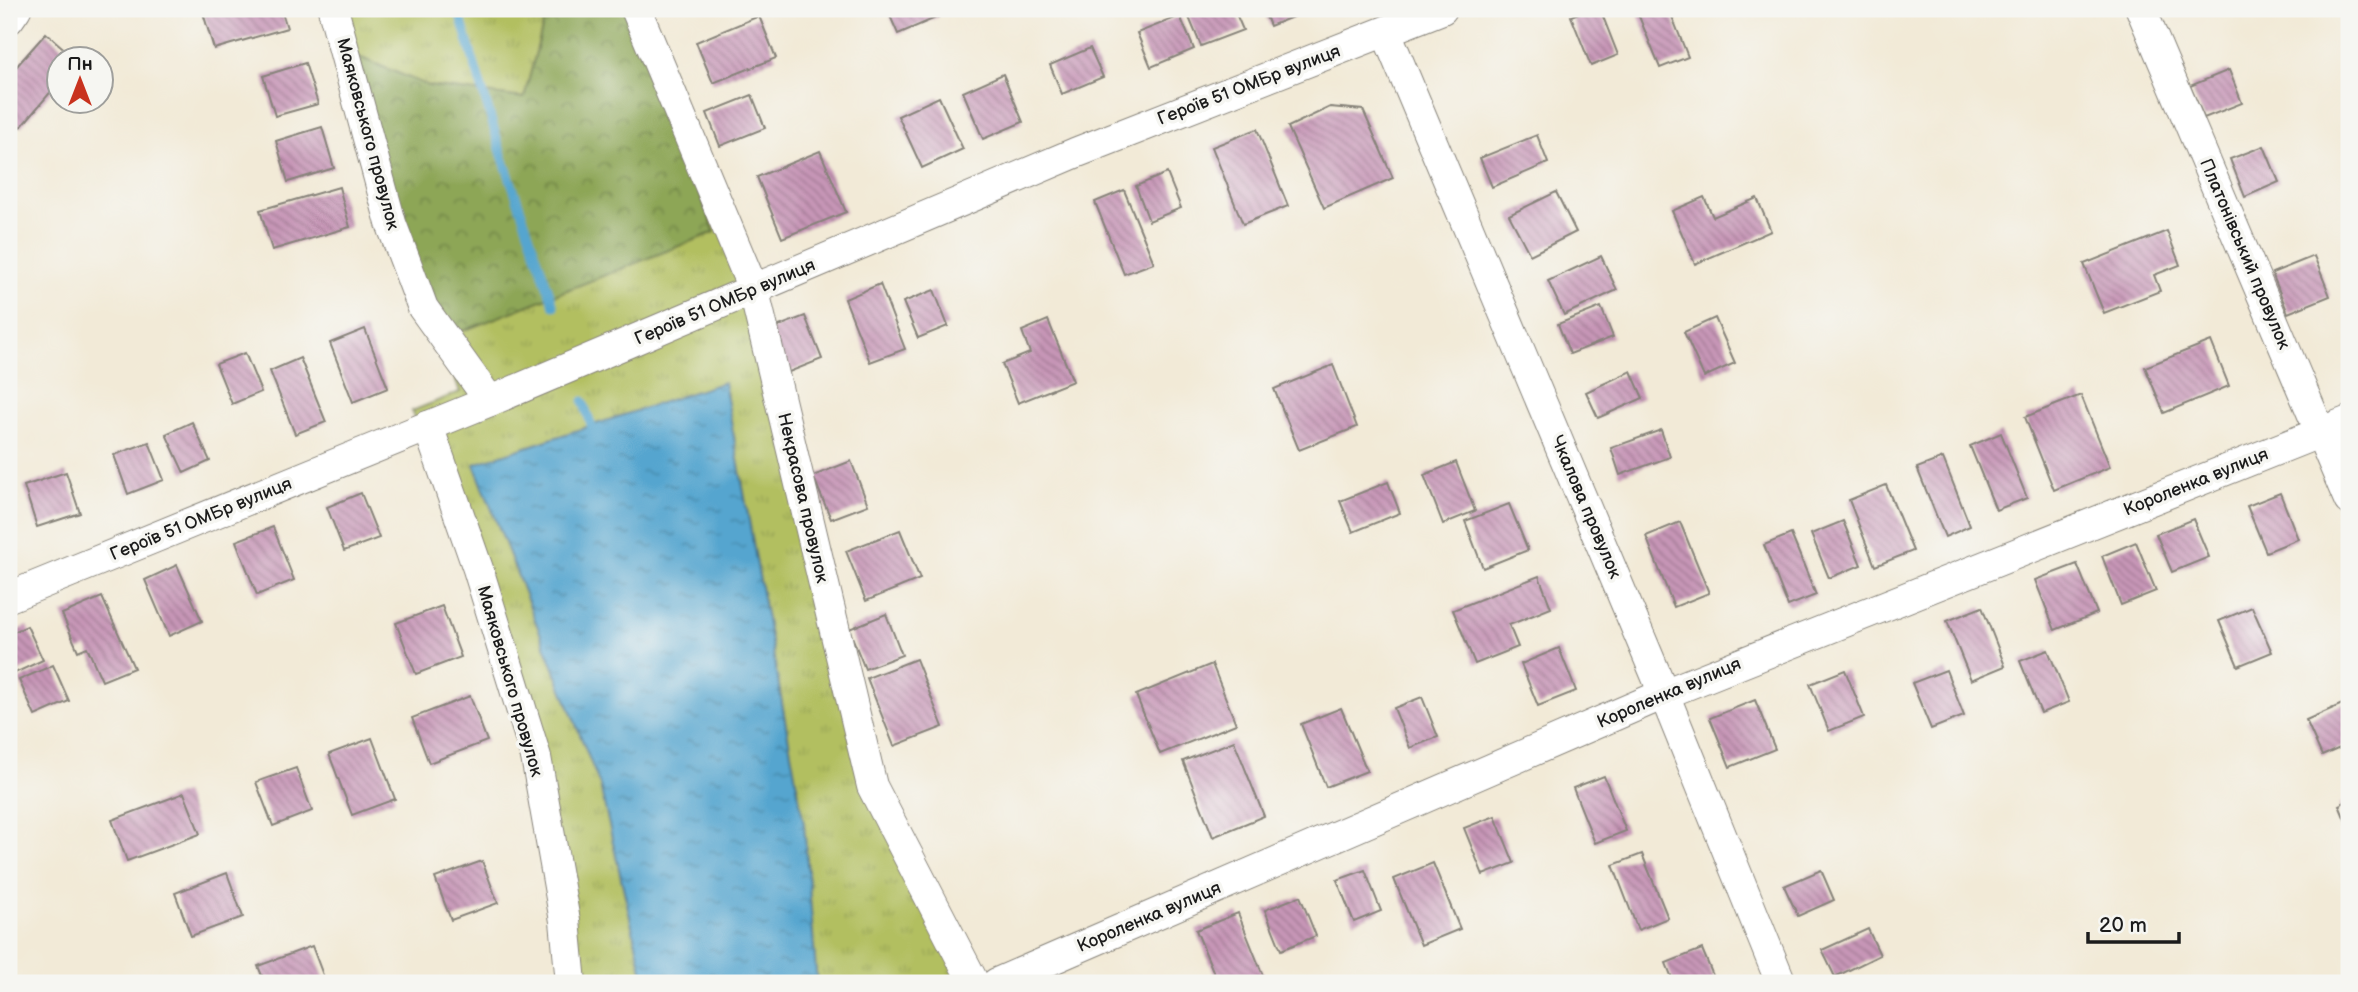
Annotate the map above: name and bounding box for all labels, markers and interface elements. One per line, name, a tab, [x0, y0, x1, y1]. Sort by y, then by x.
street label: Маяковського провулок	[332, 36, 404, 233]
street label: Героїв 51 ОМБр вулиця	[1155, 40, 1343, 130]
north arrow	[46, 46, 116, 116]
text: Пн	[67, 53, 93, 76]
street label: Платонівський провулок	[2195, 155, 2295, 353]
street label: Героїв 51 ОМБр вулиця	[631, 254, 819, 350]
street label: Некрасова провулок	[773, 411, 833, 585]
street label: Чкалова провулок	[1546, 432, 1626, 582]
street label: Короленка вулиця	[2121, 443, 2271, 521]
street label: Героїв 51 ОМБр вулиця	[107, 473, 295, 565]
street label: Маяковського провулок	[473, 583, 547, 779]
street label: Короленка вулиця	[1594, 653, 1744, 733]
street label: Короленка вулиця	[1074, 877, 1224, 957]
scale bar	[2088, 901, 2180, 945]
text: 20 m	[2099, 913, 2147, 938]

